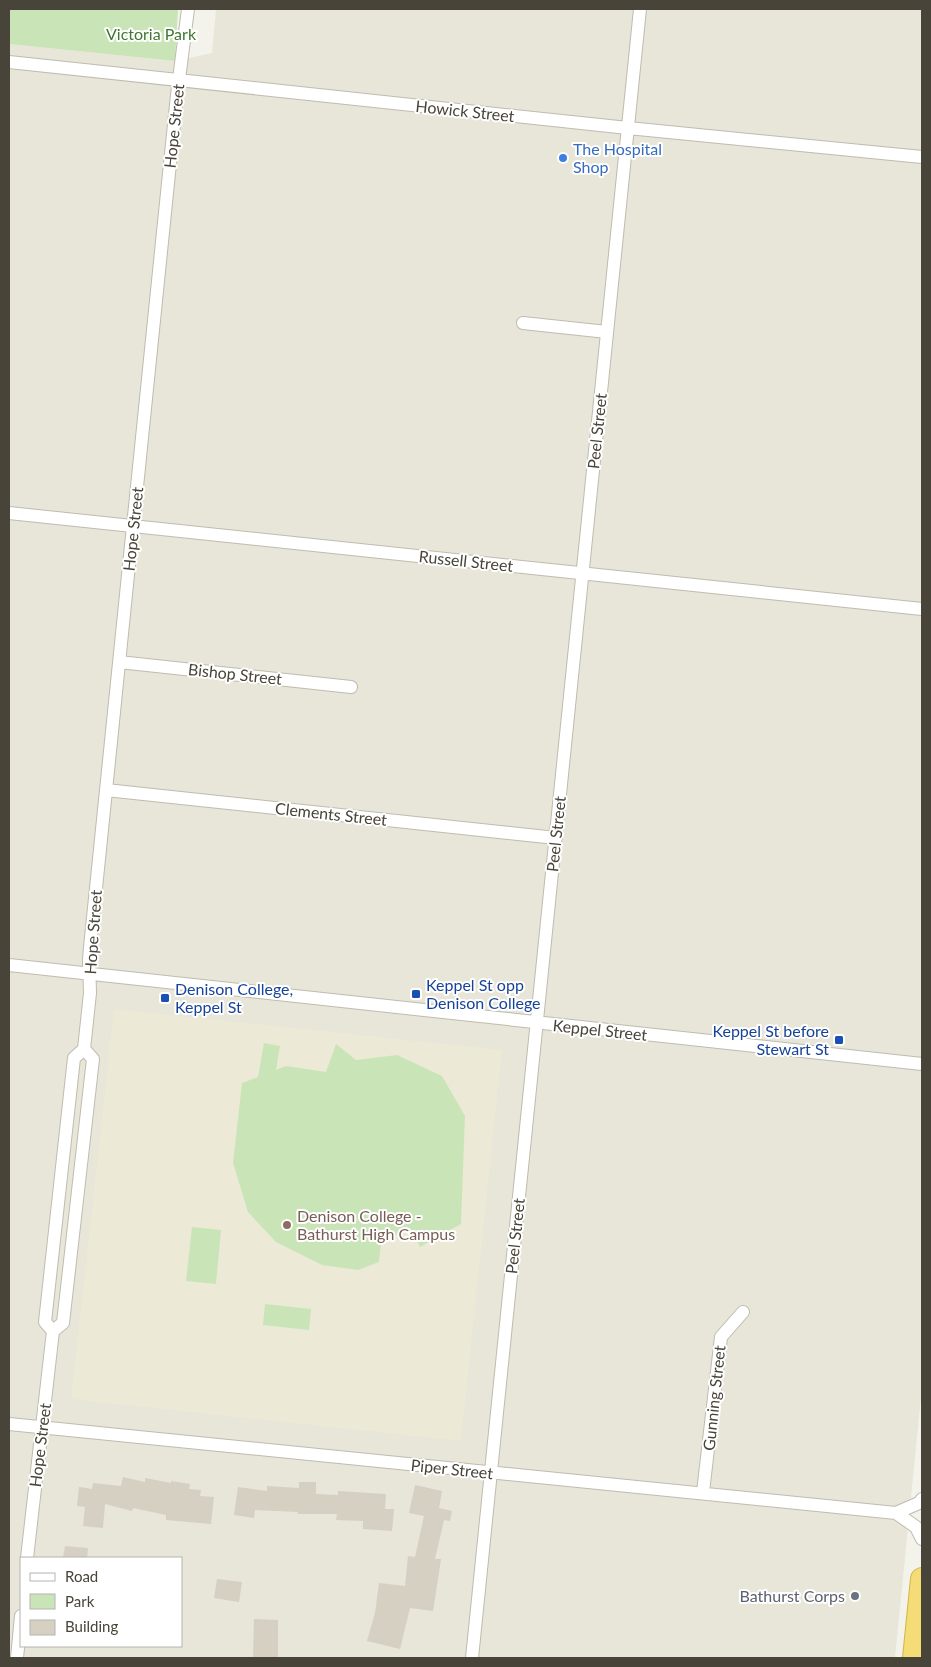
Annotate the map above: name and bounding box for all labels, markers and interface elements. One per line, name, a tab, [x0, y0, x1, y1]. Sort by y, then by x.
park label: Victoria Park	[106, 24, 197, 43]
street label: Hope Street	[160, 83, 187, 169]
street label: Howick Street	[415, 96, 516, 125]
place label: The Hospital Shop	[573, 139, 662, 176]
marker: The Hospital Shop	[557, 152, 569, 164]
street label: Peel Street	[583, 392, 610, 470]
street label: Hope Street	[119, 486, 146, 572]
street label: Russell Street	[418, 546, 514, 575]
street label: Bishop Street	[187, 659, 283, 688]
street label: Peel Street	[542, 795, 569, 873]
street label: Clements Street	[274, 798, 388, 829]
street label: Hope Street	[80, 889, 105, 975]
place label: Keppel St opp Denison College	[426, 975, 541, 1012]
place label: Denison College, Keppel St	[175, 979, 293, 1016]
marker: Keppel St opp Denison College	[410, 988, 422, 1000]
marker: Denison College, Keppel St	[159, 992, 171, 1004]
street label: Keppel Street	[552, 1015, 648, 1044]
place label: Keppel St before Stewart St	[712, 1021, 829, 1058]
marker: Keppel St before Stewart St	[833, 1034, 845, 1046]
street label: Peel Street	[501, 1197, 528, 1275]
place label: Denison College - Bathurst High Campus	[297, 1206, 455, 1243]
marker: Denison College - Bathurst High Campus	[281, 1219, 293, 1231]
street label: Gunning Street	[699, 1344, 728, 1451]
street label: Hope Street	[25, 1401, 54, 1488]
street label: Piper Street	[410, 1455, 494, 1482]
legend	[20, 1557, 182, 1647]
text: Road	[65, 1567, 98, 1585]
place label: Bathurst Corps	[739, 1586, 845, 1605]
marker: Bathurst Corps	[849, 1590, 861, 1602]
text: Park	[65, 1592, 95, 1610]
text: Building	[65, 1617, 118, 1635]

